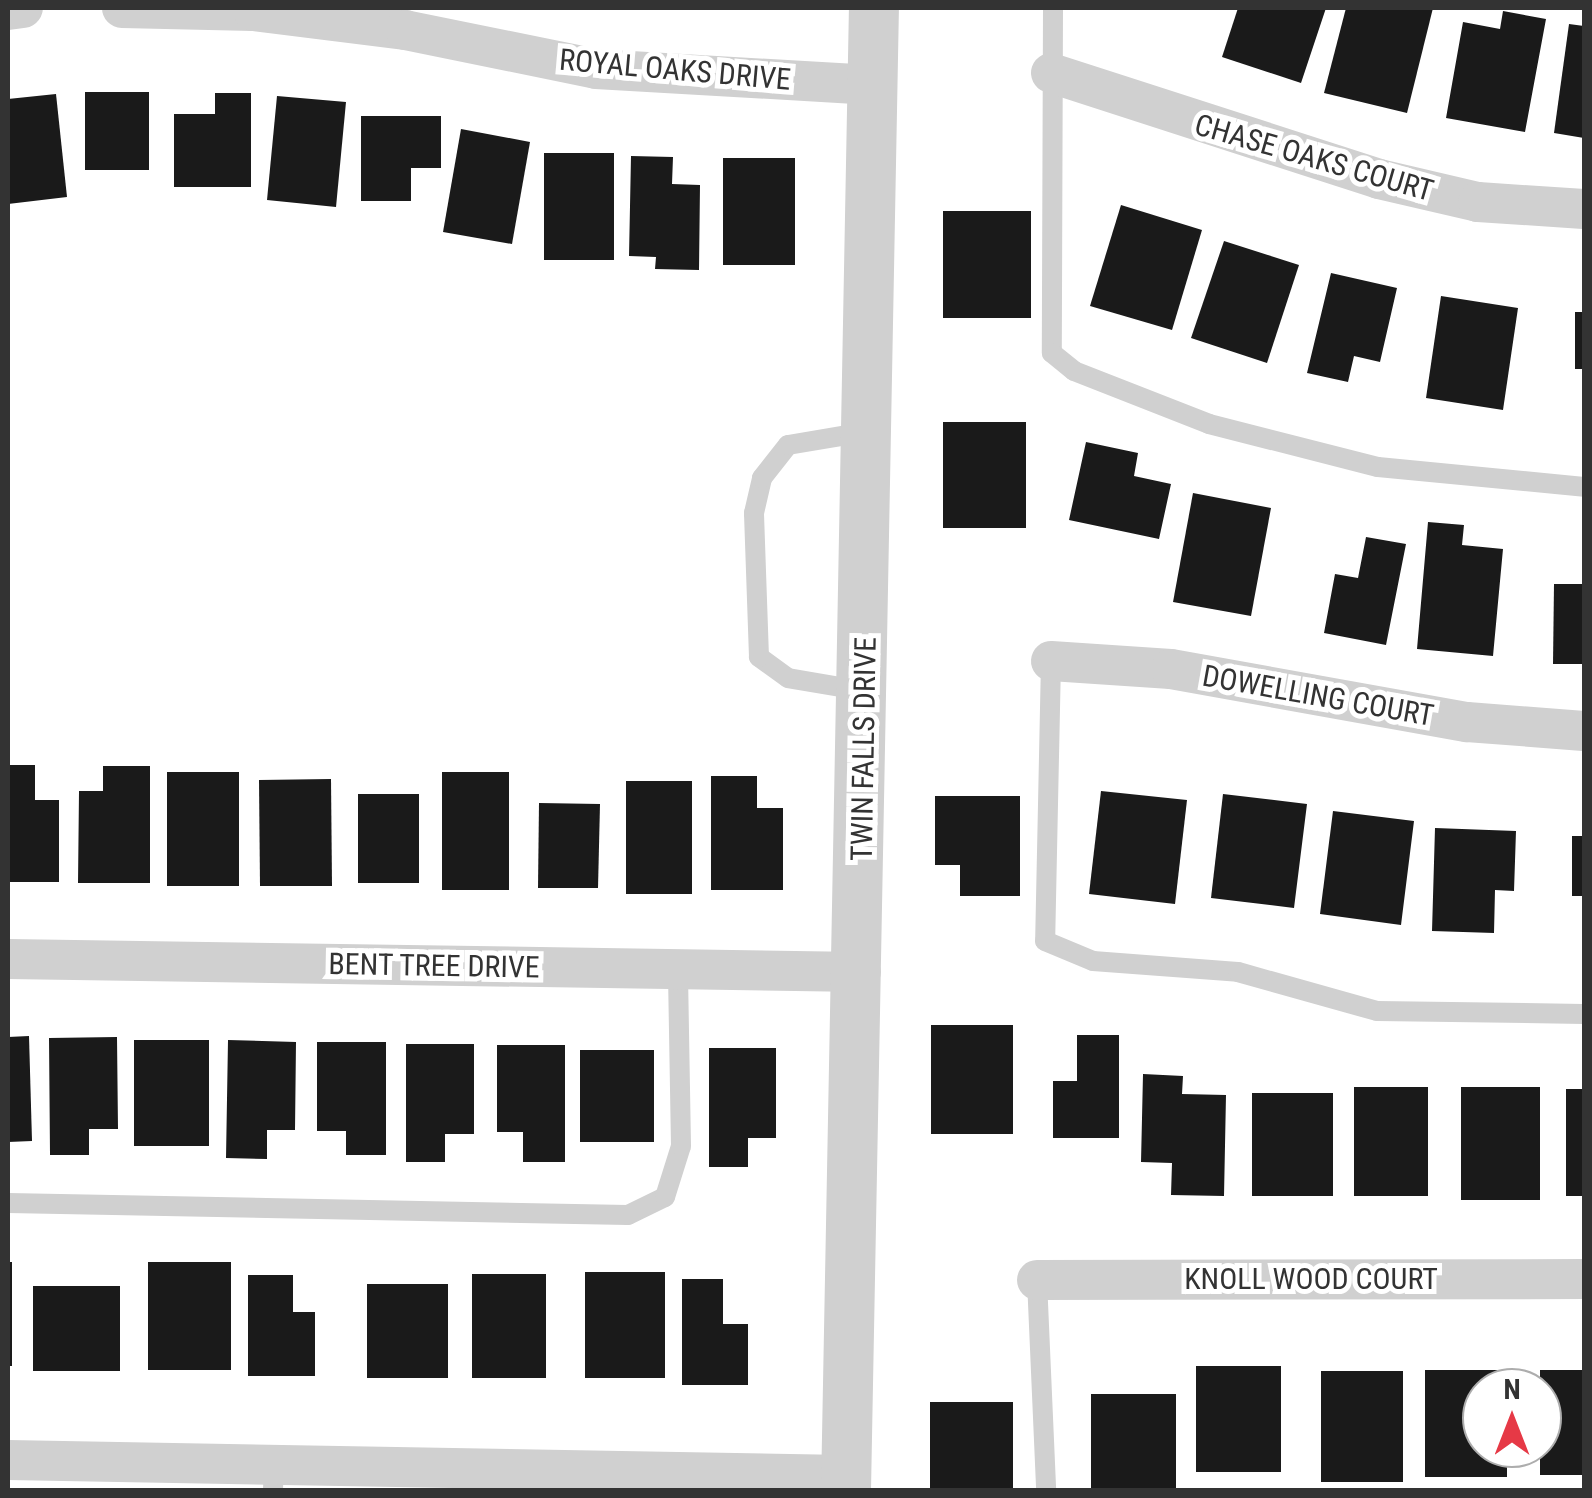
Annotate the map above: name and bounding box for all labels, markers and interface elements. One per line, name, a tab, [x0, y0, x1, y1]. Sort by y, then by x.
street label: ROYAL OAKS DRIVE	[558, 42, 792, 98]
street label: CHASE OAKS COURT	[1191, 107, 1437, 209]
street label: TWIN FALLS DRIVE	[844, 637, 884, 861]
street label: DOWELLING COURT	[1199, 658, 1437, 734]
street label: BENT TREE DRIVE	[327, 946, 541, 986]
street label: KNOLL WOOD COURT	[1184, 1261, 1438, 1297]
north arrow	[1462, 1368, 1562, 1468]
text: N	[1503, 1373, 1521, 1406]

